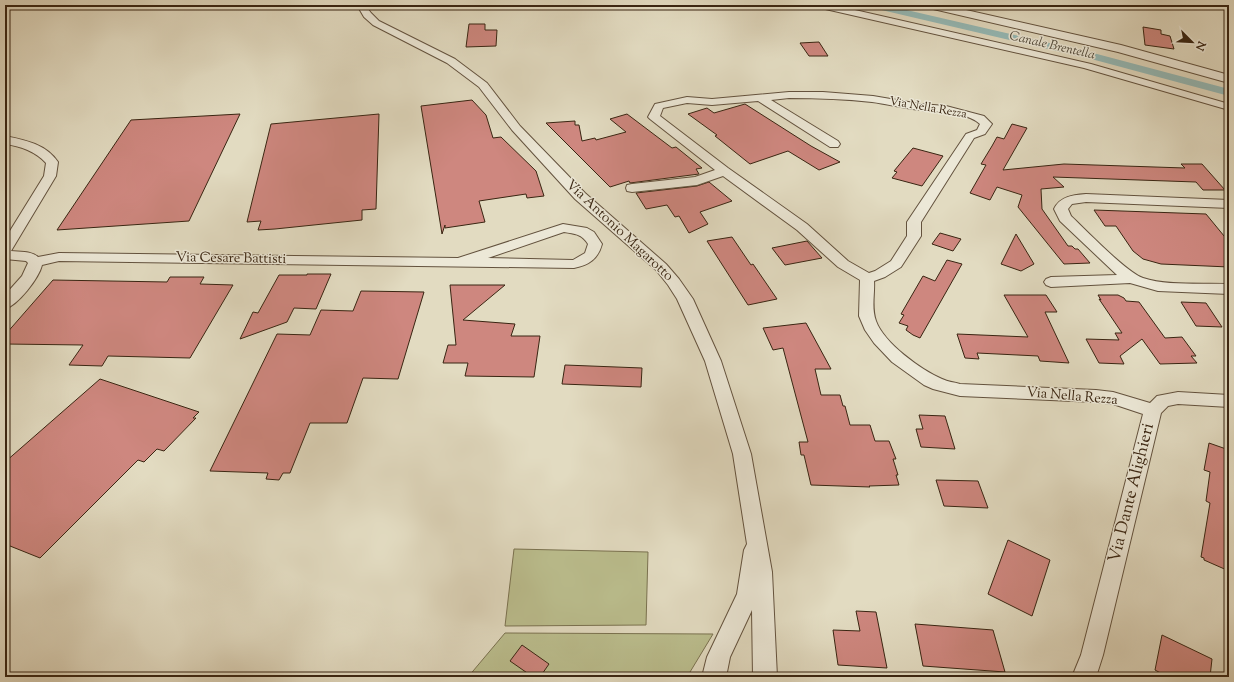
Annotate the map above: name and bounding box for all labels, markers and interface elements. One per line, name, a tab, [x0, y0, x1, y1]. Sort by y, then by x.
north arrow	[1172, 22, 1212, 62]
water label: Canale Brentella	[1007, 27, 1097, 65]
text: N	[1191, 37, 1210, 53]
street label: Via Nella Rezza	[888, 92, 969, 124]
street label: Via Antonio Magarotto	[561, 176, 678, 287]
street label: Via Cesare Battisti	[175, 248, 287, 270]
street label: Via Nella Rezza	[1025, 383, 1119, 411]
street label: Via Dante Alighieri	[1103, 421, 1161, 565]

